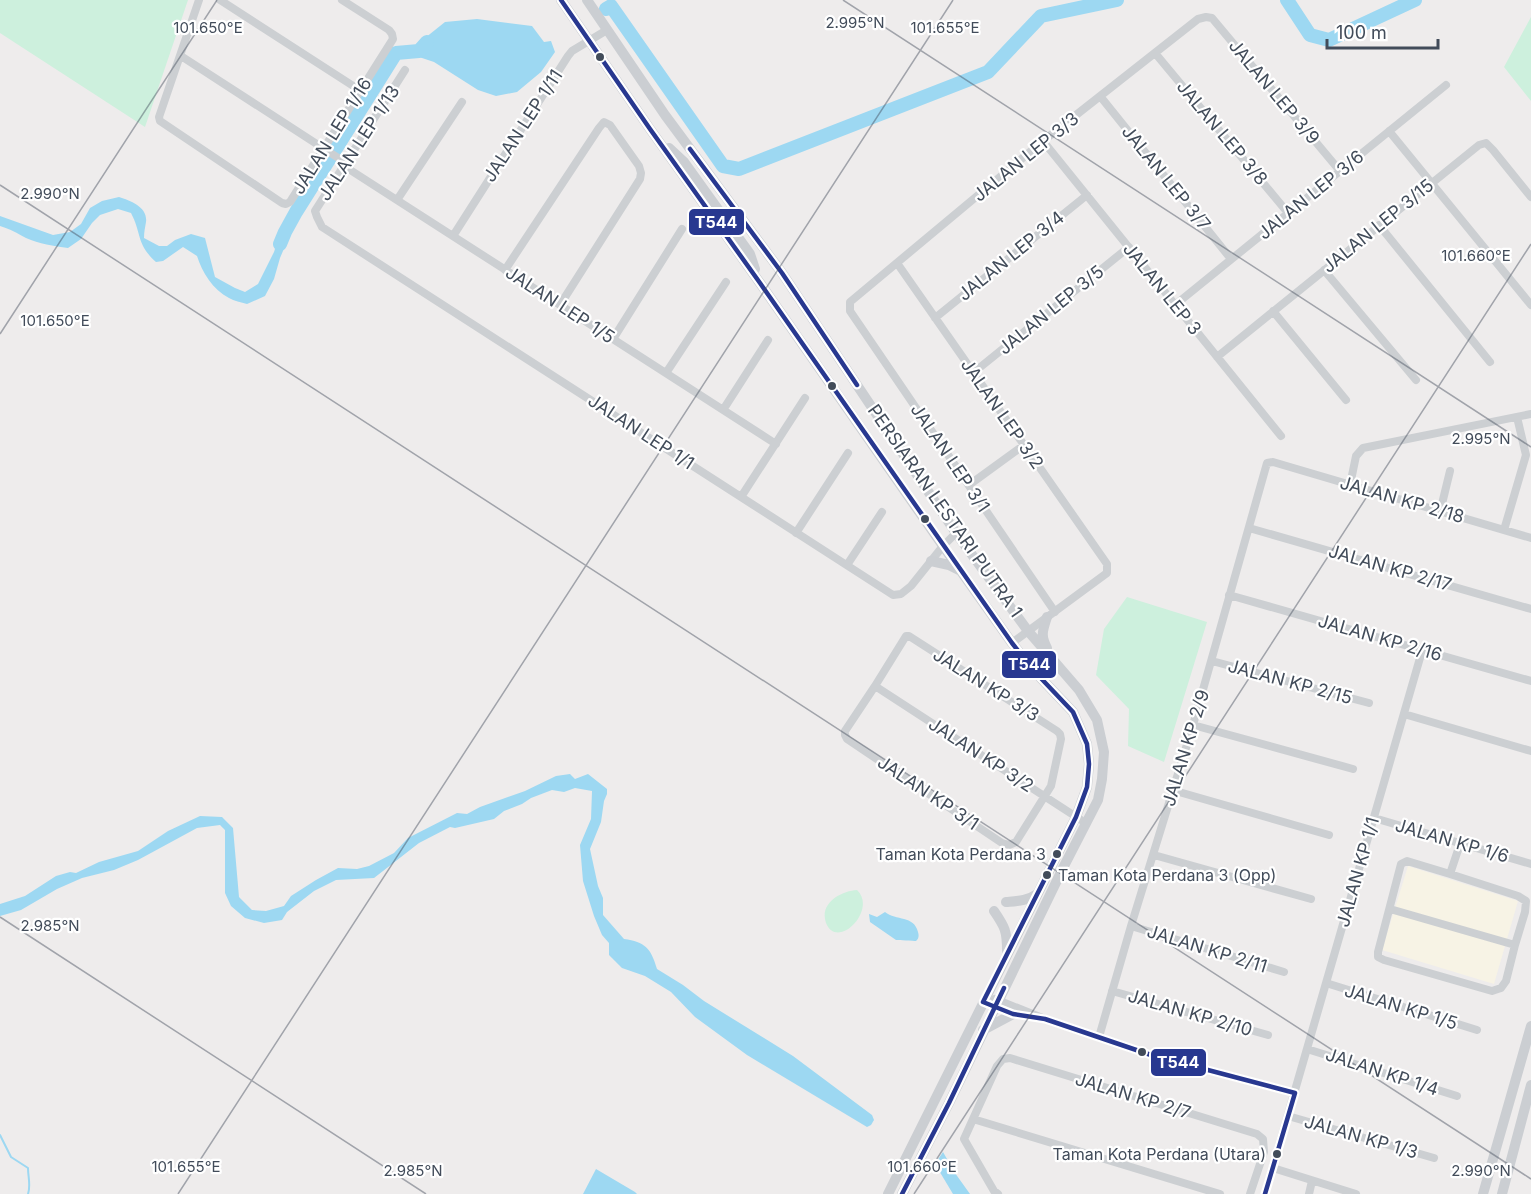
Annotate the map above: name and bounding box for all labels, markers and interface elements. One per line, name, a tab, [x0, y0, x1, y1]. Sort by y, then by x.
scale bar	[1327, 12, 1438, 50]
text: 2.995°N	[825, 13, 885, 32]
text: 101.650°E	[173, 18, 243, 37]
text: 101.655°E	[911, 18, 980, 37]
text: 100 m	[1336, 22, 1387, 43]
street label: JALAN LEP 3/9	[1225, 35, 1324, 148]
unlabelled marker	[594, 51, 606, 63]
street label: JALAN LEP 1/11	[478, 66, 567, 186]
street label: JALAN LEP 1/16	[287, 74, 376, 198]
street label: JALAN LEP 3/8	[1173, 76, 1272, 189]
street label: JALAN LEP 1/13	[313, 81, 404, 204]
street label: JALAN LEP 3/3	[969, 108, 1083, 206]
street label: JALAN LEP 3/7	[1118, 121, 1215, 234]
street label: JALAN LEP 3/6	[1254, 146, 1368, 244]
street label: JALAN LEP 3/15	[1318, 174, 1438, 277]
text: 2.990°N	[20, 184, 80, 203]
street label: JALAN LEP 3/4	[953, 206, 1068, 305]
line badge: T544	[688, 208, 745, 236]
text: T544	[695, 212, 737, 232]
street label: JALAN LEP 3	[1119, 238, 1206, 339]
text: 101.660°E	[1441, 246, 1511, 265]
street label: JALAN LEP 1/5	[502, 261, 619, 348]
street label: JALAN LEP 3/5	[994, 261, 1108, 359]
text: 101.650°E	[20, 311, 90, 330]
street label: JALAN LEP 3/2	[957, 355, 1048, 473]
unlabelled marker	[826, 380, 838, 392]
street label: JALAN LEP 1/1	[584, 389, 698, 474]
street label: PERSIARAN LESTARI PUTRA 1	[864, 400, 1027, 621]
street label: JALAN LEP 3/1	[906, 400, 994, 516]
text: 2.995°N	[1451, 429, 1511, 448]
street label: JALAN KP 2/18	[1338, 472, 1467, 527]
unlabelled marker	[919, 513, 931, 525]
street label: JALAN KP 2/17	[1326, 540, 1454, 595]
street label: JALAN KP 2/16	[1316, 610, 1445, 665]
street label: JALAN KP 3/3	[929, 644, 1043, 726]
line badge: T544	[1001, 650, 1057, 679]
text: T544	[1008, 654, 1050, 674]
street label: JALAN KP 2/15	[1226, 655, 1355, 708]
street label: JALAN KP 2/9	[1158, 687, 1213, 809]
street label: JALAN KP 3/2	[925, 713, 1038, 796]
street label: JALAN KP 3/1	[874, 751, 983, 834]
street label: JALAN KP 1/1	[1332, 814, 1383, 929]
street label: JALAN KP 1/6	[1393, 814, 1511, 867]
place label: Taman Kota Perdana 3	[876, 844, 1046, 864]
marker: Taman Kota Perdana 3	[1051, 848, 1063, 860]
place label: Taman Kota Perdana 3 (Opp)	[1058, 865, 1276, 885]
marker: Taman Kota Perdana 3 (Opp)	[1041, 869, 1053, 881]
text: 2.985°N	[20, 916, 80, 935]
street label: JALAN KP 2/11	[1145, 920, 1270, 977]
street label: JALAN KP 1/5	[1342, 979, 1460, 1034]
street label: JALAN KP 2/10	[1126, 985, 1255, 1040]
street label: JALAN KP 1/4	[1323, 1043, 1441, 1100]
unlabelled marker	[1136, 1046, 1148, 1058]
line badge: T544	[1150, 1048, 1207, 1077]
text: T544	[1157, 1052, 1199, 1072]
street label: JALAN KP 2/7	[1073, 1068, 1194, 1123]
street label: JALAN KP 1/3	[1302, 1110, 1420, 1163]
place label: Taman Kota Perdana (Utara)	[1053, 1144, 1266, 1164]
marker: Taman Kota Perdana (Utara)	[1271, 1148, 1283, 1160]
text: 101.655°E	[152, 1157, 221, 1176]
text: 101.660°E	[887, 1157, 957, 1176]
text: 2.985°N	[383, 1161, 443, 1180]
text: 2.990°N	[1451, 1161, 1511, 1180]

